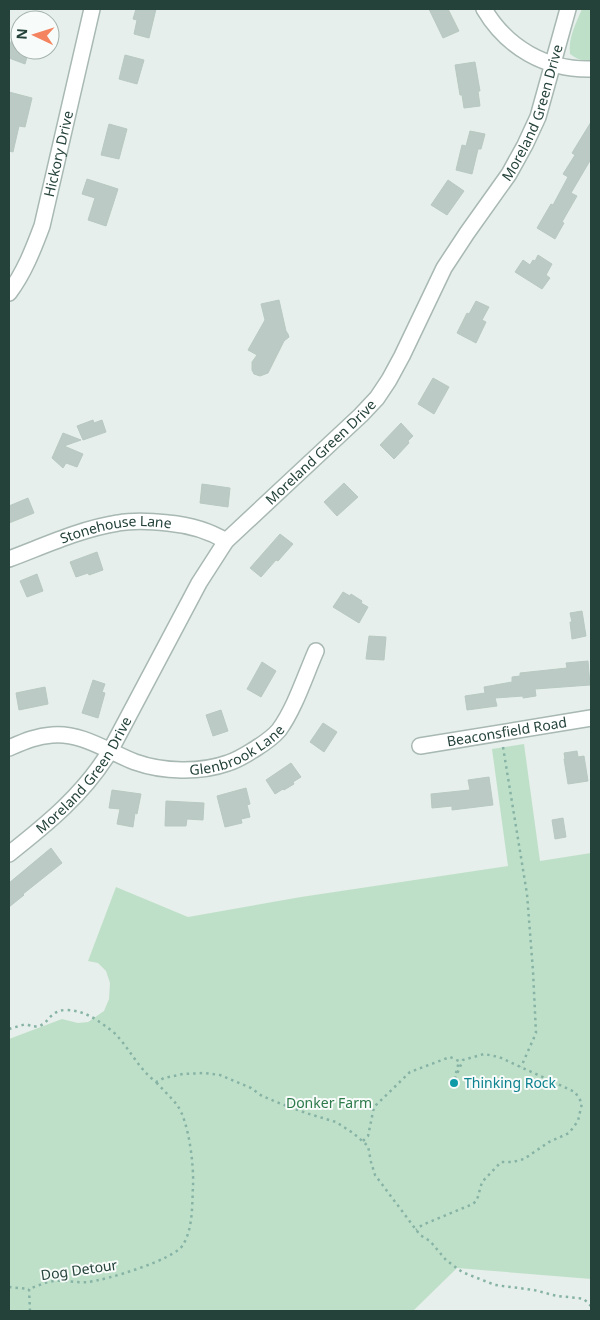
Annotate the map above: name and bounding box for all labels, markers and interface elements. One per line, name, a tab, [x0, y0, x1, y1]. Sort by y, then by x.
north arrow	[10, 10, 60, 60]
text: N	[12, 28, 31, 40]
street label: Moreland Green Drive	[497, 42, 567, 185]
street label: Hickory Drive	[39, 109, 77, 199]
street label: Moreland Green Drive	[261, 395, 380, 509]
street label: Stonehouse Lane	[57, 511, 173, 548]
street label: Beaconsfield Road	[445, 712, 568, 750]
street label: Moreland Green Drive	[32, 713, 136, 837]
street label: Glenbrook Lane	[189, 720, 288, 779]
place label: Thinking Rock	[464, 1073, 557, 1092]
marker: Thinking Rock	[448, 1077, 460, 1089]
park label: Donker Farm	[286, 1093, 372, 1112]
street label: Dog Detour	[39, 1255, 119, 1284]

